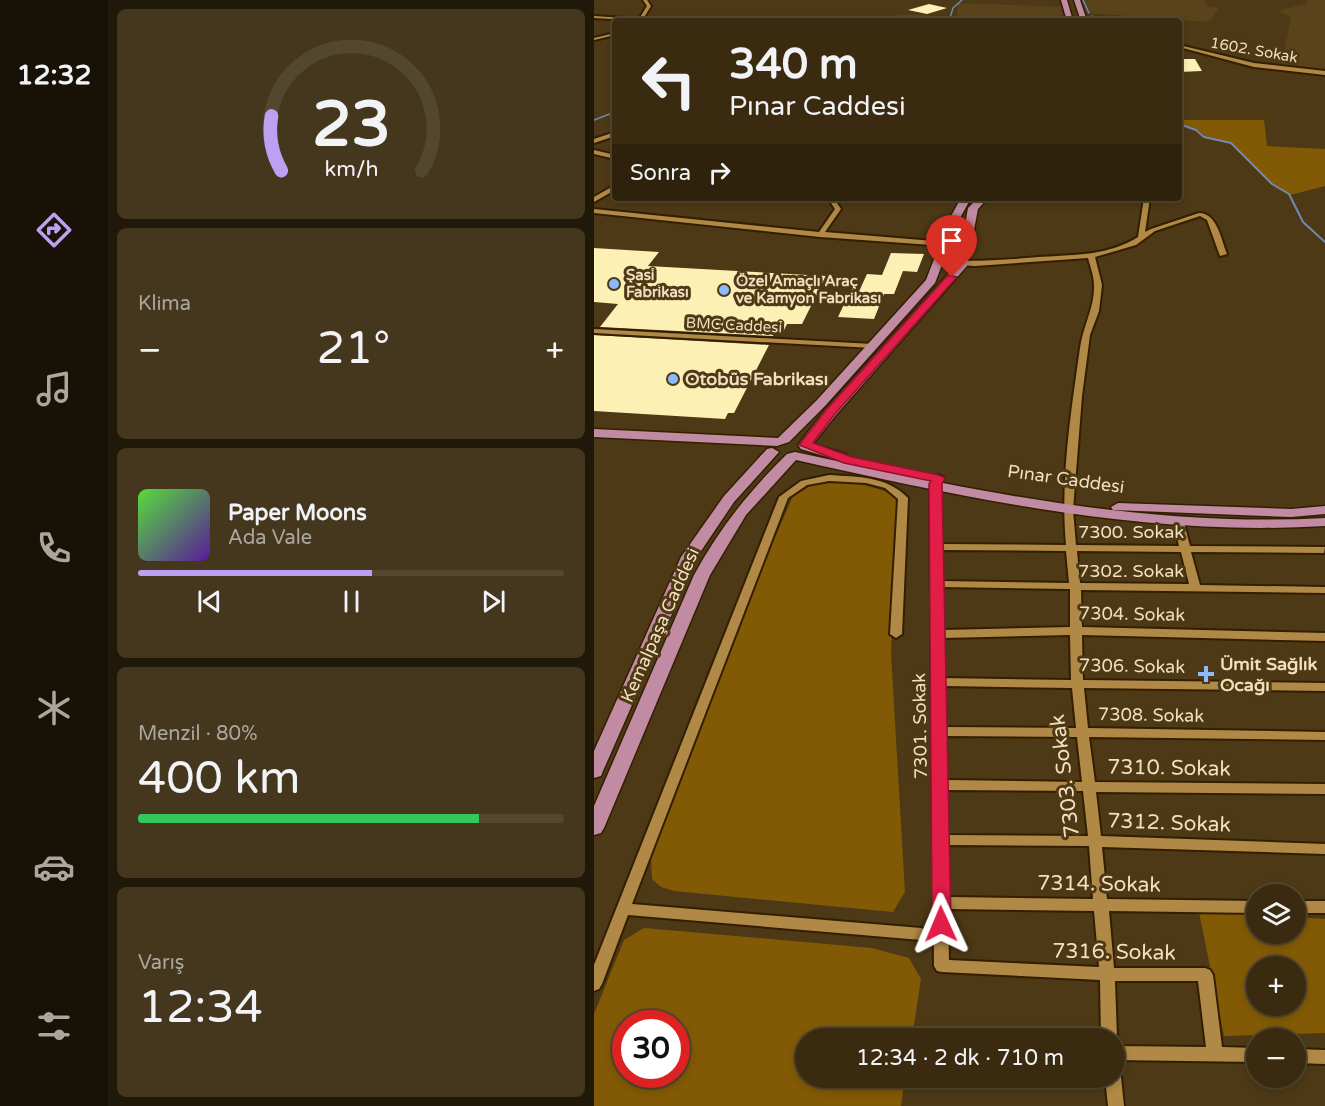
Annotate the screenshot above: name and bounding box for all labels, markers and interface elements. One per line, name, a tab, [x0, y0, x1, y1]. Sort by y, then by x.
street label: 1602. Sokak	[1209, 33, 1299, 67]
text: 340 m	[729, 39, 858, 90]
icon: left	[630, 42, 708, 120]
text: 12:32	[17, 59, 91, 92]
text: 23	[312, 88, 390, 163]
text: Pınar Caddesi	[729, 90, 906, 123]
icon: right	[703, 156, 736, 189]
text: km/h	[324, 157, 378, 183]
text: Sonra	[630, 160, 691, 186]
icon: directions	[33, 209, 75, 251]
pin	[926, 215, 977, 277]
icon: arrive	[935, 224, 968, 257]
place label: Şasi Fabrikası	[626, 266, 689, 301]
place label: Özel Amaçlı Araç ve Kamyon Fabrikası	[736, 272, 881, 308]
marker: Şasi Fabrikası	[607, 277, 621, 291]
marker: Özel Amaçlı Araç ve Kamyon Fabrikası	[717, 283, 731, 297]
text: Klima	[138, 292, 191, 316]
street label: BMC Caddesi	[685, 313, 783, 337]
text: 21°	[317, 322, 390, 376]
text: −	[138, 331, 162, 370]
text: +	[545, 331, 564, 370]
icon: music	[33, 368, 75, 410]
place label: Otobüs Fabrikası	[685, 368, 828, 390]
marker: Otobüs Fabrikası	[666, 372, 680, 386]
street label: Pınar Caddesi	[1006, 460, 1126, 498]
text: Paper Moons	[228, 500, 367, 526]
street label: 7300. Sokak	[1078, 521, 1184, 543]
text: Ada Vale	[228, 526, 312, 550]
icon: phone	[33, 527, 75, 569]
street label: Kemalpaşa Caddesi	[616, 544, 704, 706]
street label: 7302. Sokak	[1078, 560, 1184, 582]
icon: previous	[193, 585, 226, 618]
icon: pause	[335, 585, 368, 618]
icon: next	[477, 585, 510, 618]
street label: 7304. Sokak	[1079, 602, 1185, 626]
place label: Ümit Sağlık Ocağı	[1220, 653, 1317, 696]
street label: 7306. Sokak	[1079, 654, 1185, 678]
marker: Ümit Sağlık Ocağı	[1197, 665, 1215, 683]
street label: 7301. Sokak	[908, 673, 932, 779]
icon: climate	[33, 687, 75, 729]
street label: 7308. Sokak	[1098, 703, 1204, 727]
street label: 7303. Sokak	[1045, 713, 1085, 839]
text: Menzil · 80%	[138, 722, 257, 746]
text: 400 km	[138, 752, 300, 806]
street label: 7310. Sokak	[1107, 754, 1231, 782]
street label: 7312. Sokak	[1107, 808, 1231, 838]
icon: car	[33, 846, 75, 888]
street label: 7314. Sokak	[1037, 870, 1161, 898]
map controls	[1246, 884, 1306, 1088]
button: layers	[1246, 884, 1306, 944]
position arrow	[909, 892, 973, 956]
street label: 7316. Sokak	[1052, 938, 1176, 966]
text: Varış	[138, 951, 184, 975]
button: +	[1246, 956, 1306, 1016]
text: 12:34	[138, 981, 263, 1035]
icon: filters	[33, 1005, 75, 1047]
speed limit sign: 30	[612, 1010, 690, 1088]
button: −	[1246, 1028, 1306, 1088]
text: 12:34 · 2 dk · 710 m	[856, 1045, 1064, 1071]

